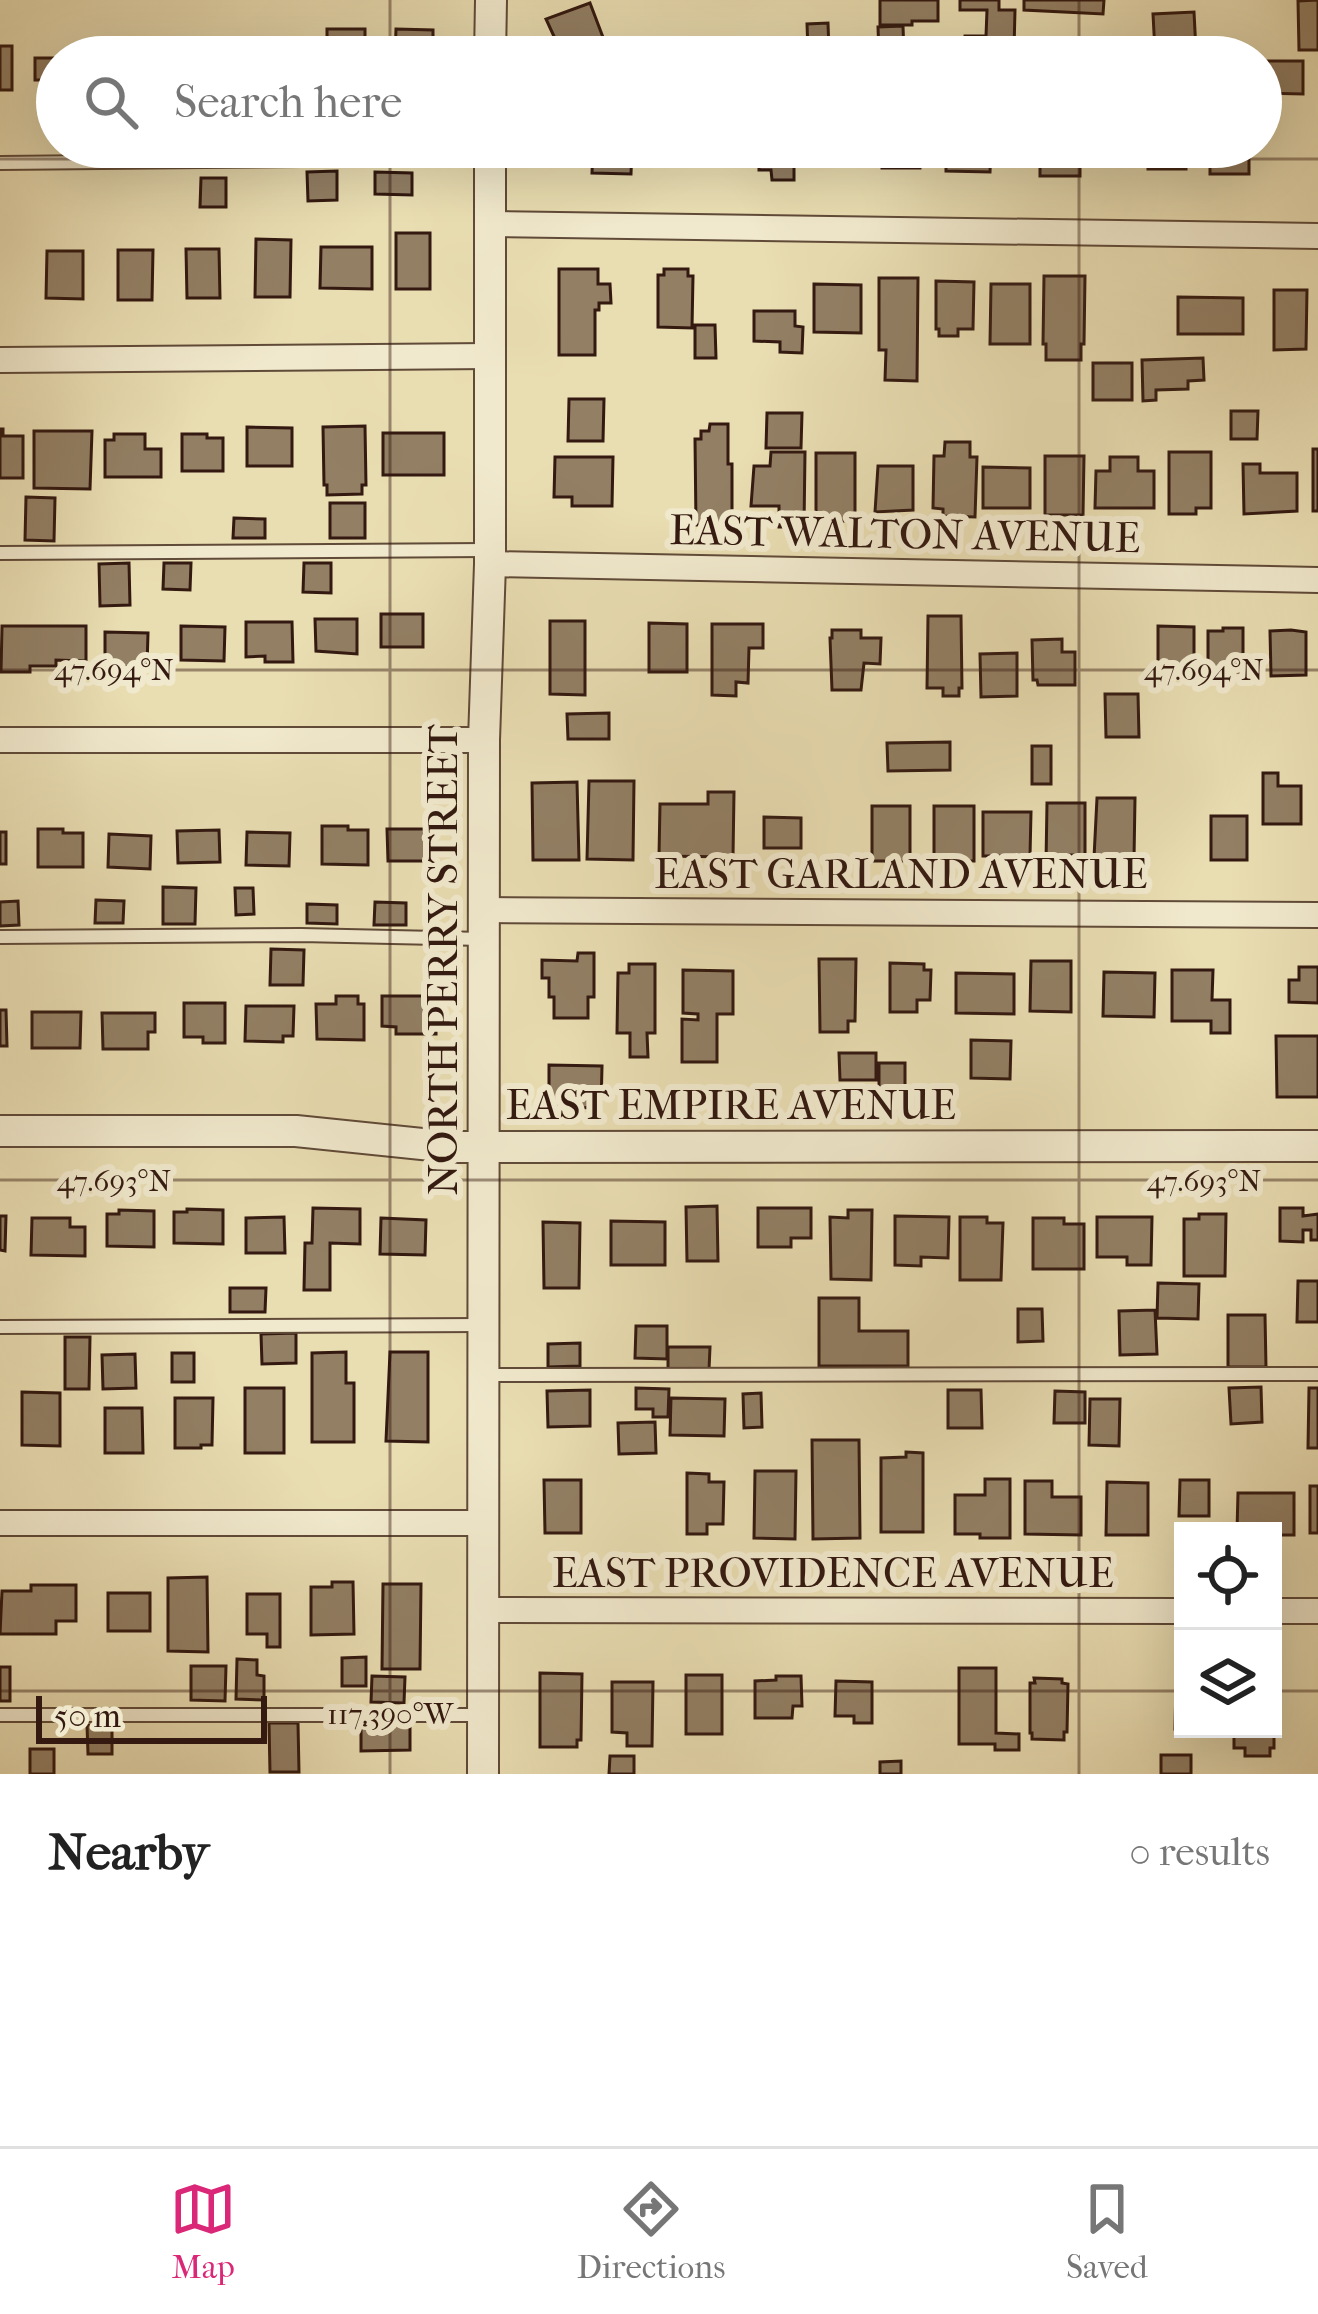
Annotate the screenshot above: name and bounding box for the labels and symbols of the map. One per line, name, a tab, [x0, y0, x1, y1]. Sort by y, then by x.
street label: EAST WALTON AVENUE	[669, 506, 1141, 563]
text: 47.694°N	[54, 653, 174, 688]
text: 47.694°N	[1144, 653, 1264, 688]
street label: NORTH PERRY STREET	[419, 724, 468, 1195]
street label: EAST GARLAND AVENUE	[654, 850, 1148, 899]
street label: EAST EMPIRE AVENUE	[506, 1081, 956, 1130]
text: 47.693°N	[57, 1164, 172, 1199]
text: 47.693°N	[1147, 1164, 1262, 1199]
street label: EAST PROVIDENCE AVENUE	[552, 1549, 1114, 1598]
scale bar	[36, 1690, 267, 1743]
text: 117.390°W	[327, 1697, 455, 1732]

